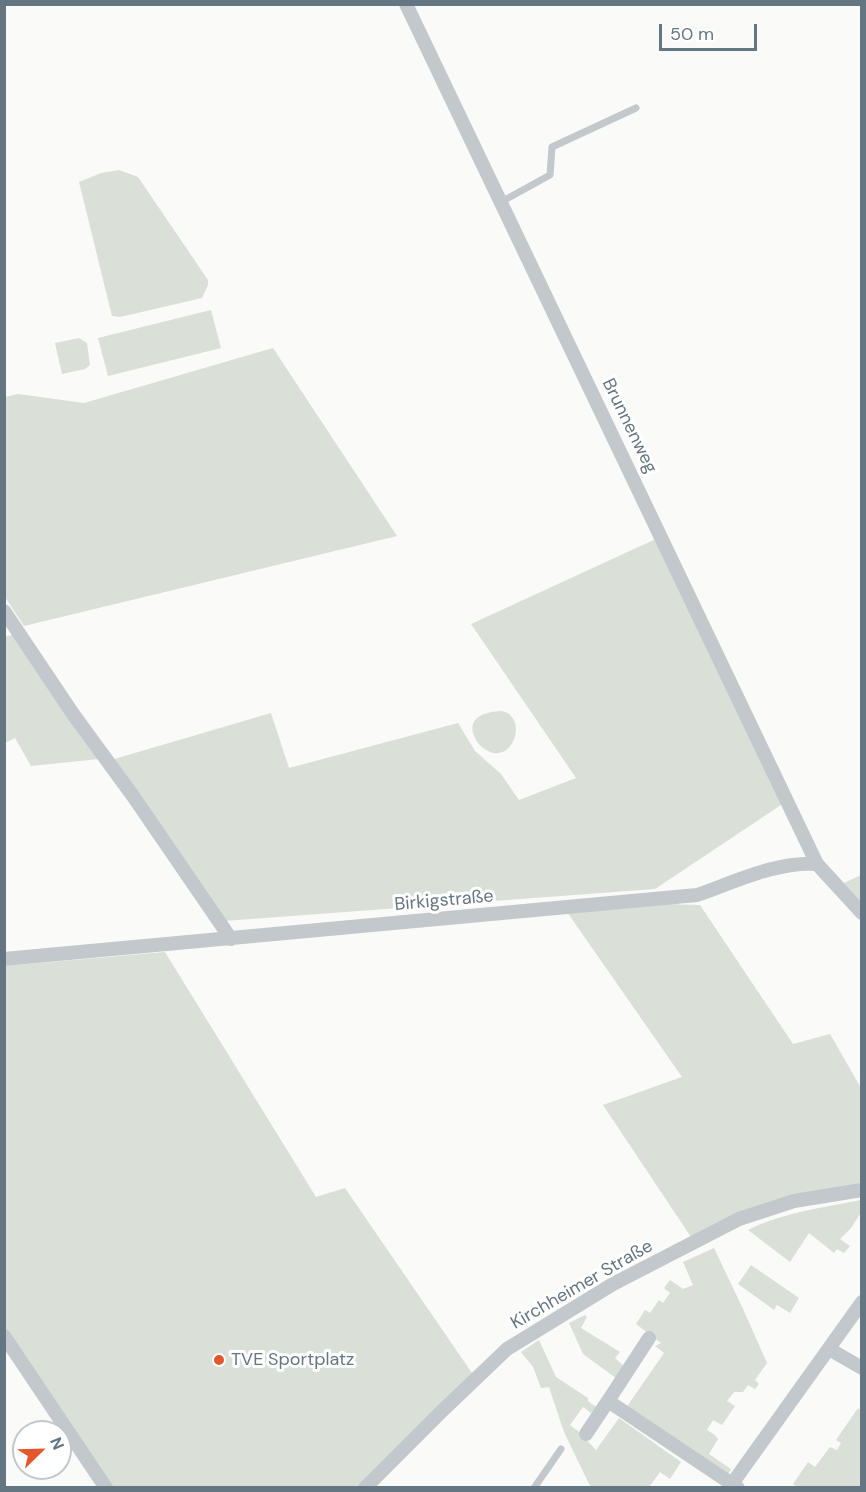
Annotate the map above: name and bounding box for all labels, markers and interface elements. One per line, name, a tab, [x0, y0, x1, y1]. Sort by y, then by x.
scale bar	[662, 12, 760, 50]
text: 50 m	[670, 22, 714, 46]
street label: Brunnenweg	[597, 375, 661, 477]
street label: Birkigstraße	[394, 886, 494, 916]
street label: Kirchheimer Straße	[507, 1236, 657, 1334]
place label: TVE Sportplatz	[231, 1349, 354, 1371]
marker: TVE Sportplatz	[212, 1353, 226, 1367]
north arrow	[12, 1420, 72, 1480]
text: N	[45, 1434, 69, 1453]

